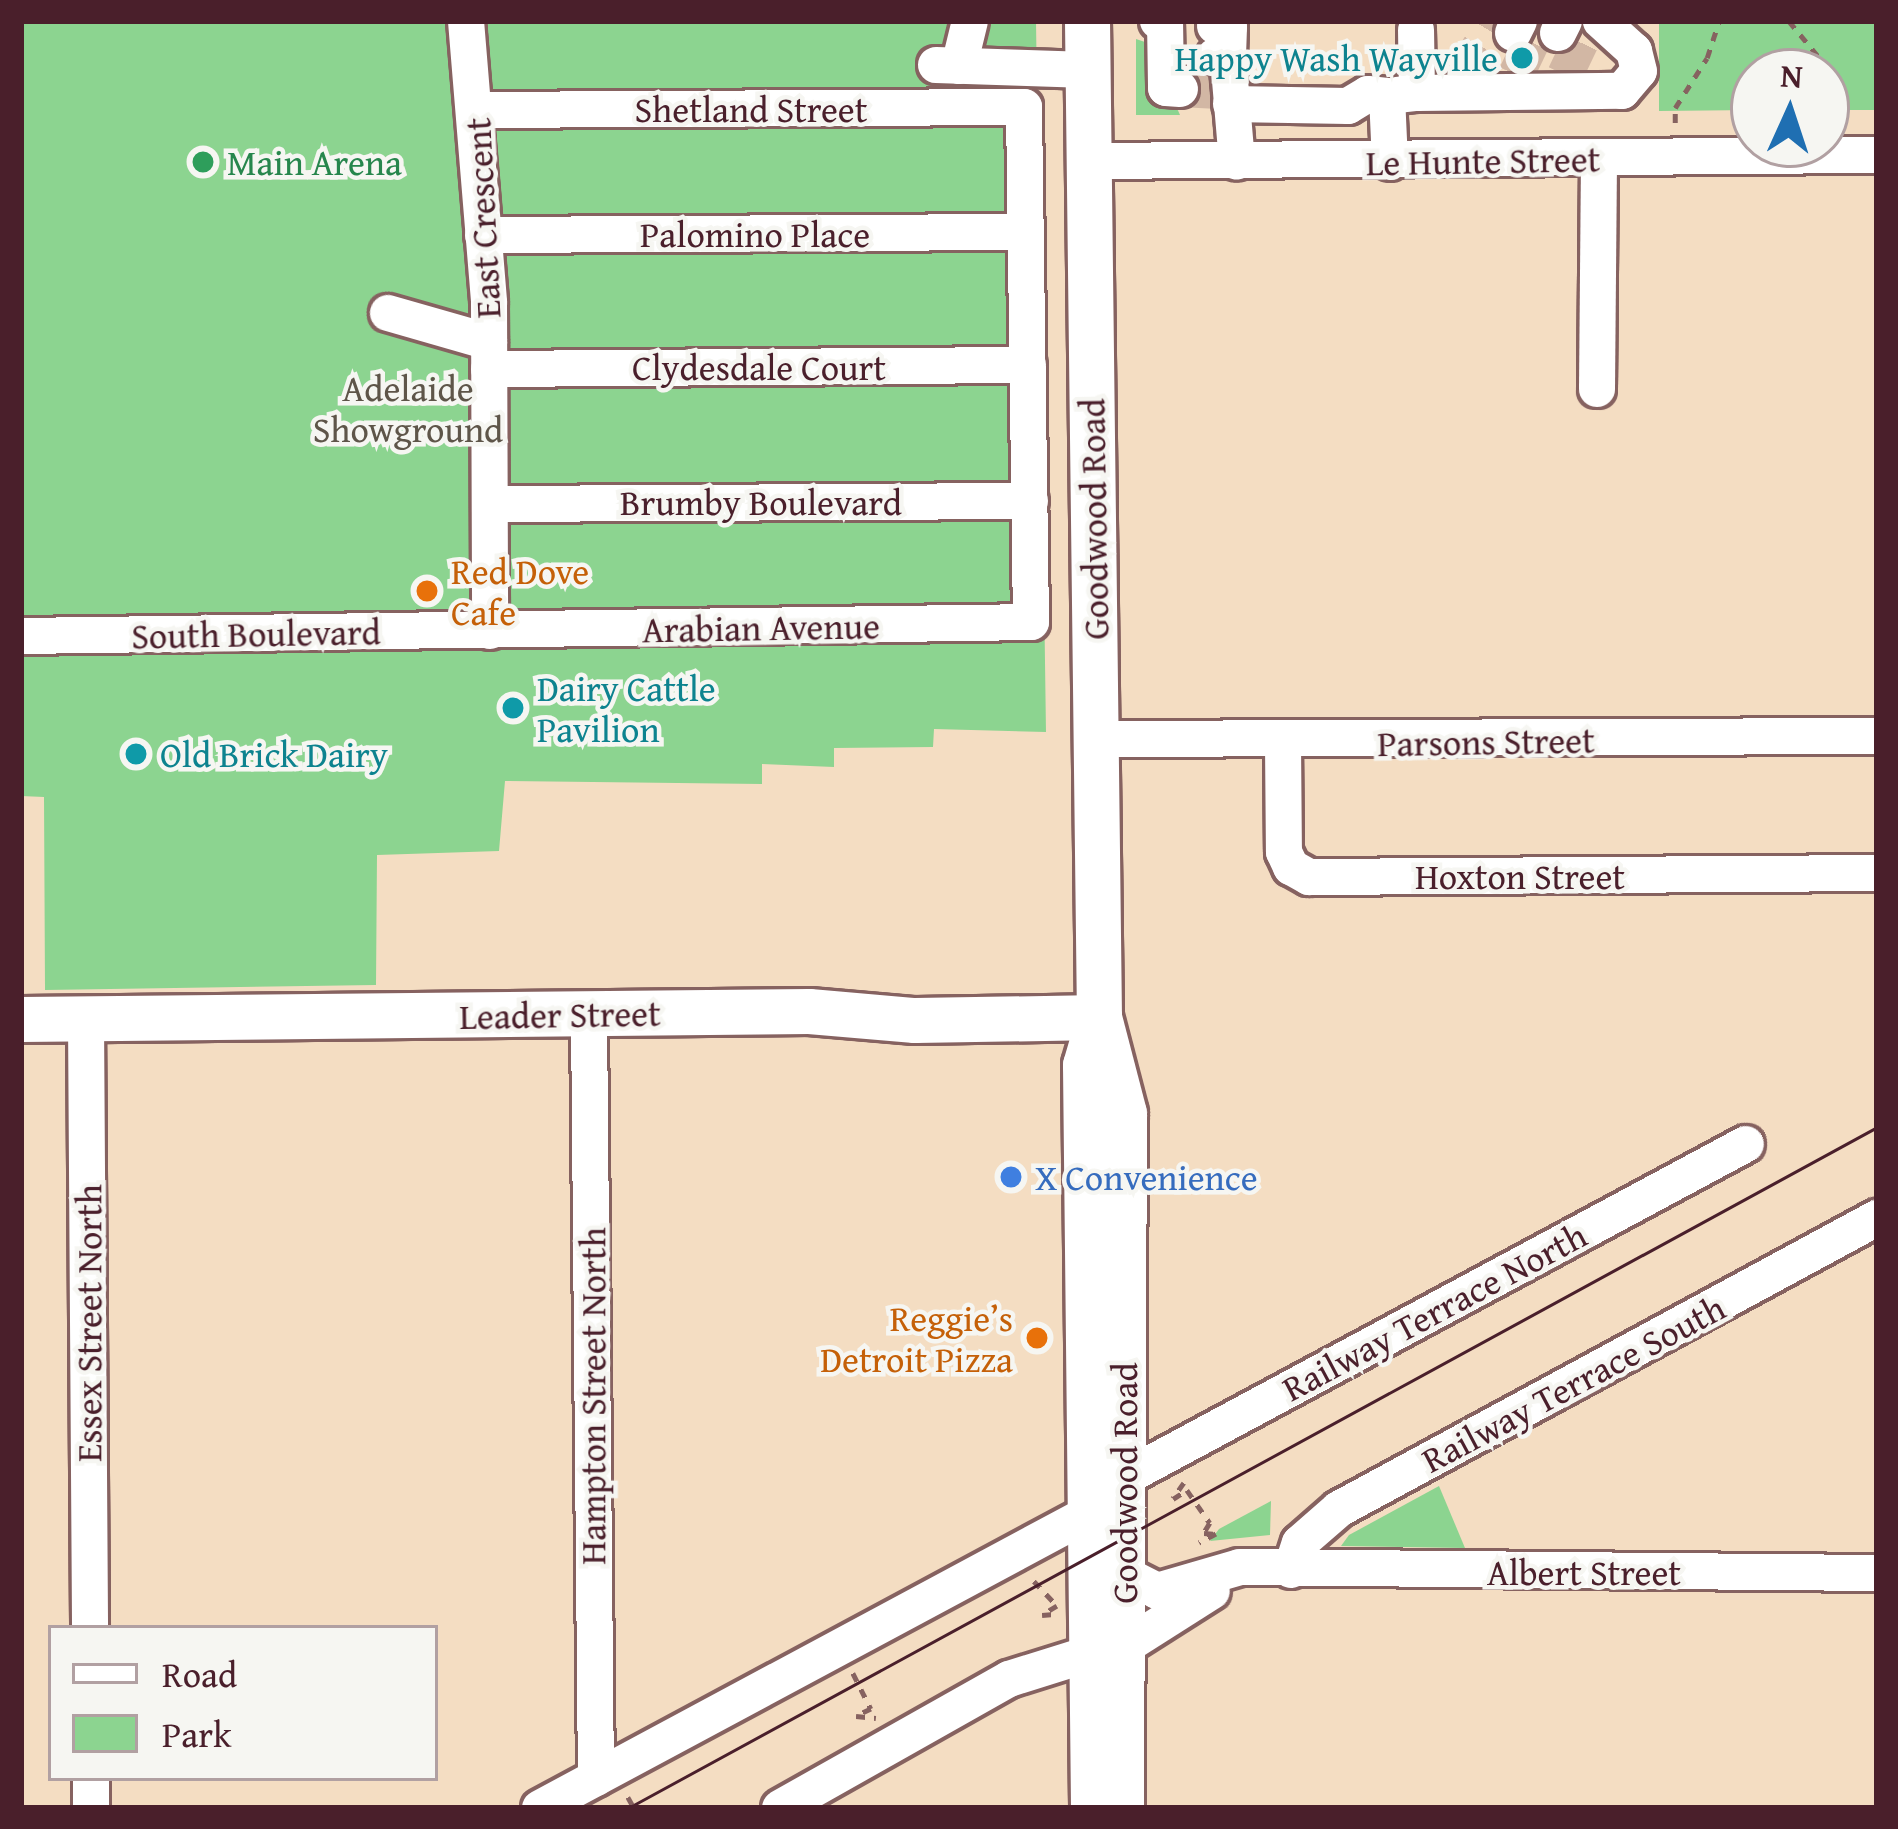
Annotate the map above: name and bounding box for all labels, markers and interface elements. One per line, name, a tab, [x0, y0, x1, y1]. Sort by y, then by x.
place label: Happy Wash Wayville	[1174, 36, 1498, 80]
marker: Happy Wash Wayville	[1509, 45, 1535, 71]
north arrow	[1730, 48, 1850, 168]
text: N	[1779, 51, 1804, 100]
street label: Shetland Street	[635, 87, 867, 131]
street label: East Crescent	[455, 117, 509, 319]
street label: Le Hunte Street	[1365, 136, 1601, 184]
place label: Main Arena	[227, 140, 402, 184]
marker: Main Arena	[190, 149, 216, 175]
street label: Palomino Place	[640, 212, 870, 256]
street label: Clydesdale Court	[632, 345, 886, 389]
park label: Adelaide Showground	[313, 365, 503, 450]
street label: Goodwood Road	[1069, 398, 1117, 640]
street label: Brumby Boulevard	[620, 480, 902, 524]
place label: Red Dove Cafe	[451, 548, 589, 633]
marker: Red Dove Cafe	[414, 578, 440, 604]
street label: Arabian Avenue	[642, 603, 880, 651]
street label: South Boulevard	[131, 609, 381, 657]
place label: Dairy Cattle Pavilion	[537, 665, 716, 750]
marker: Dairy Cattle Pavilion	[500, 695, 526, 721]
street label: Parsons Street	[1377, 718, 1595, 764]
place label: Old Brick Dairy	[160, 732, 388, 776]
marker: Old Brick Dairy	[123, 741, 149, 767]
street label: Hoxton Street	[1415, 854, 1625, 898]
street label: Leader Street	[459, 991, 661, 1037]
place label: X Convenience	[1035, 1155, 1258, 1199]
marker: X Convenience	[998, 1164, 1024, 1190]
street label: Essex Street North	[66, 1184, 110, 1462]
street label: Railway Terrace North	[1275, 1213, 1593, 1409]
street label: Hampton Street North	[570, 1227, 614, 1565]
street label: Railway Terrace South	[1414, 1285, 1732, 1481]
place label: Reggie’s Detroit Pizza	[820, 1295, 1013, 1380]
marker: Reggie’s Detroit Pizza	[1024, 1325, 1050, 1351]
street label: Goodwood Road	[1102, 1362, 1146, 1604]
street label: Albert Street	[1487, 1550, 1681, 1594]
legend	[48, 1625, 438, 1781]
text: Road	[162, 1647, 237, 1700]
text: Park	[162, 1707, 232, 1760]

